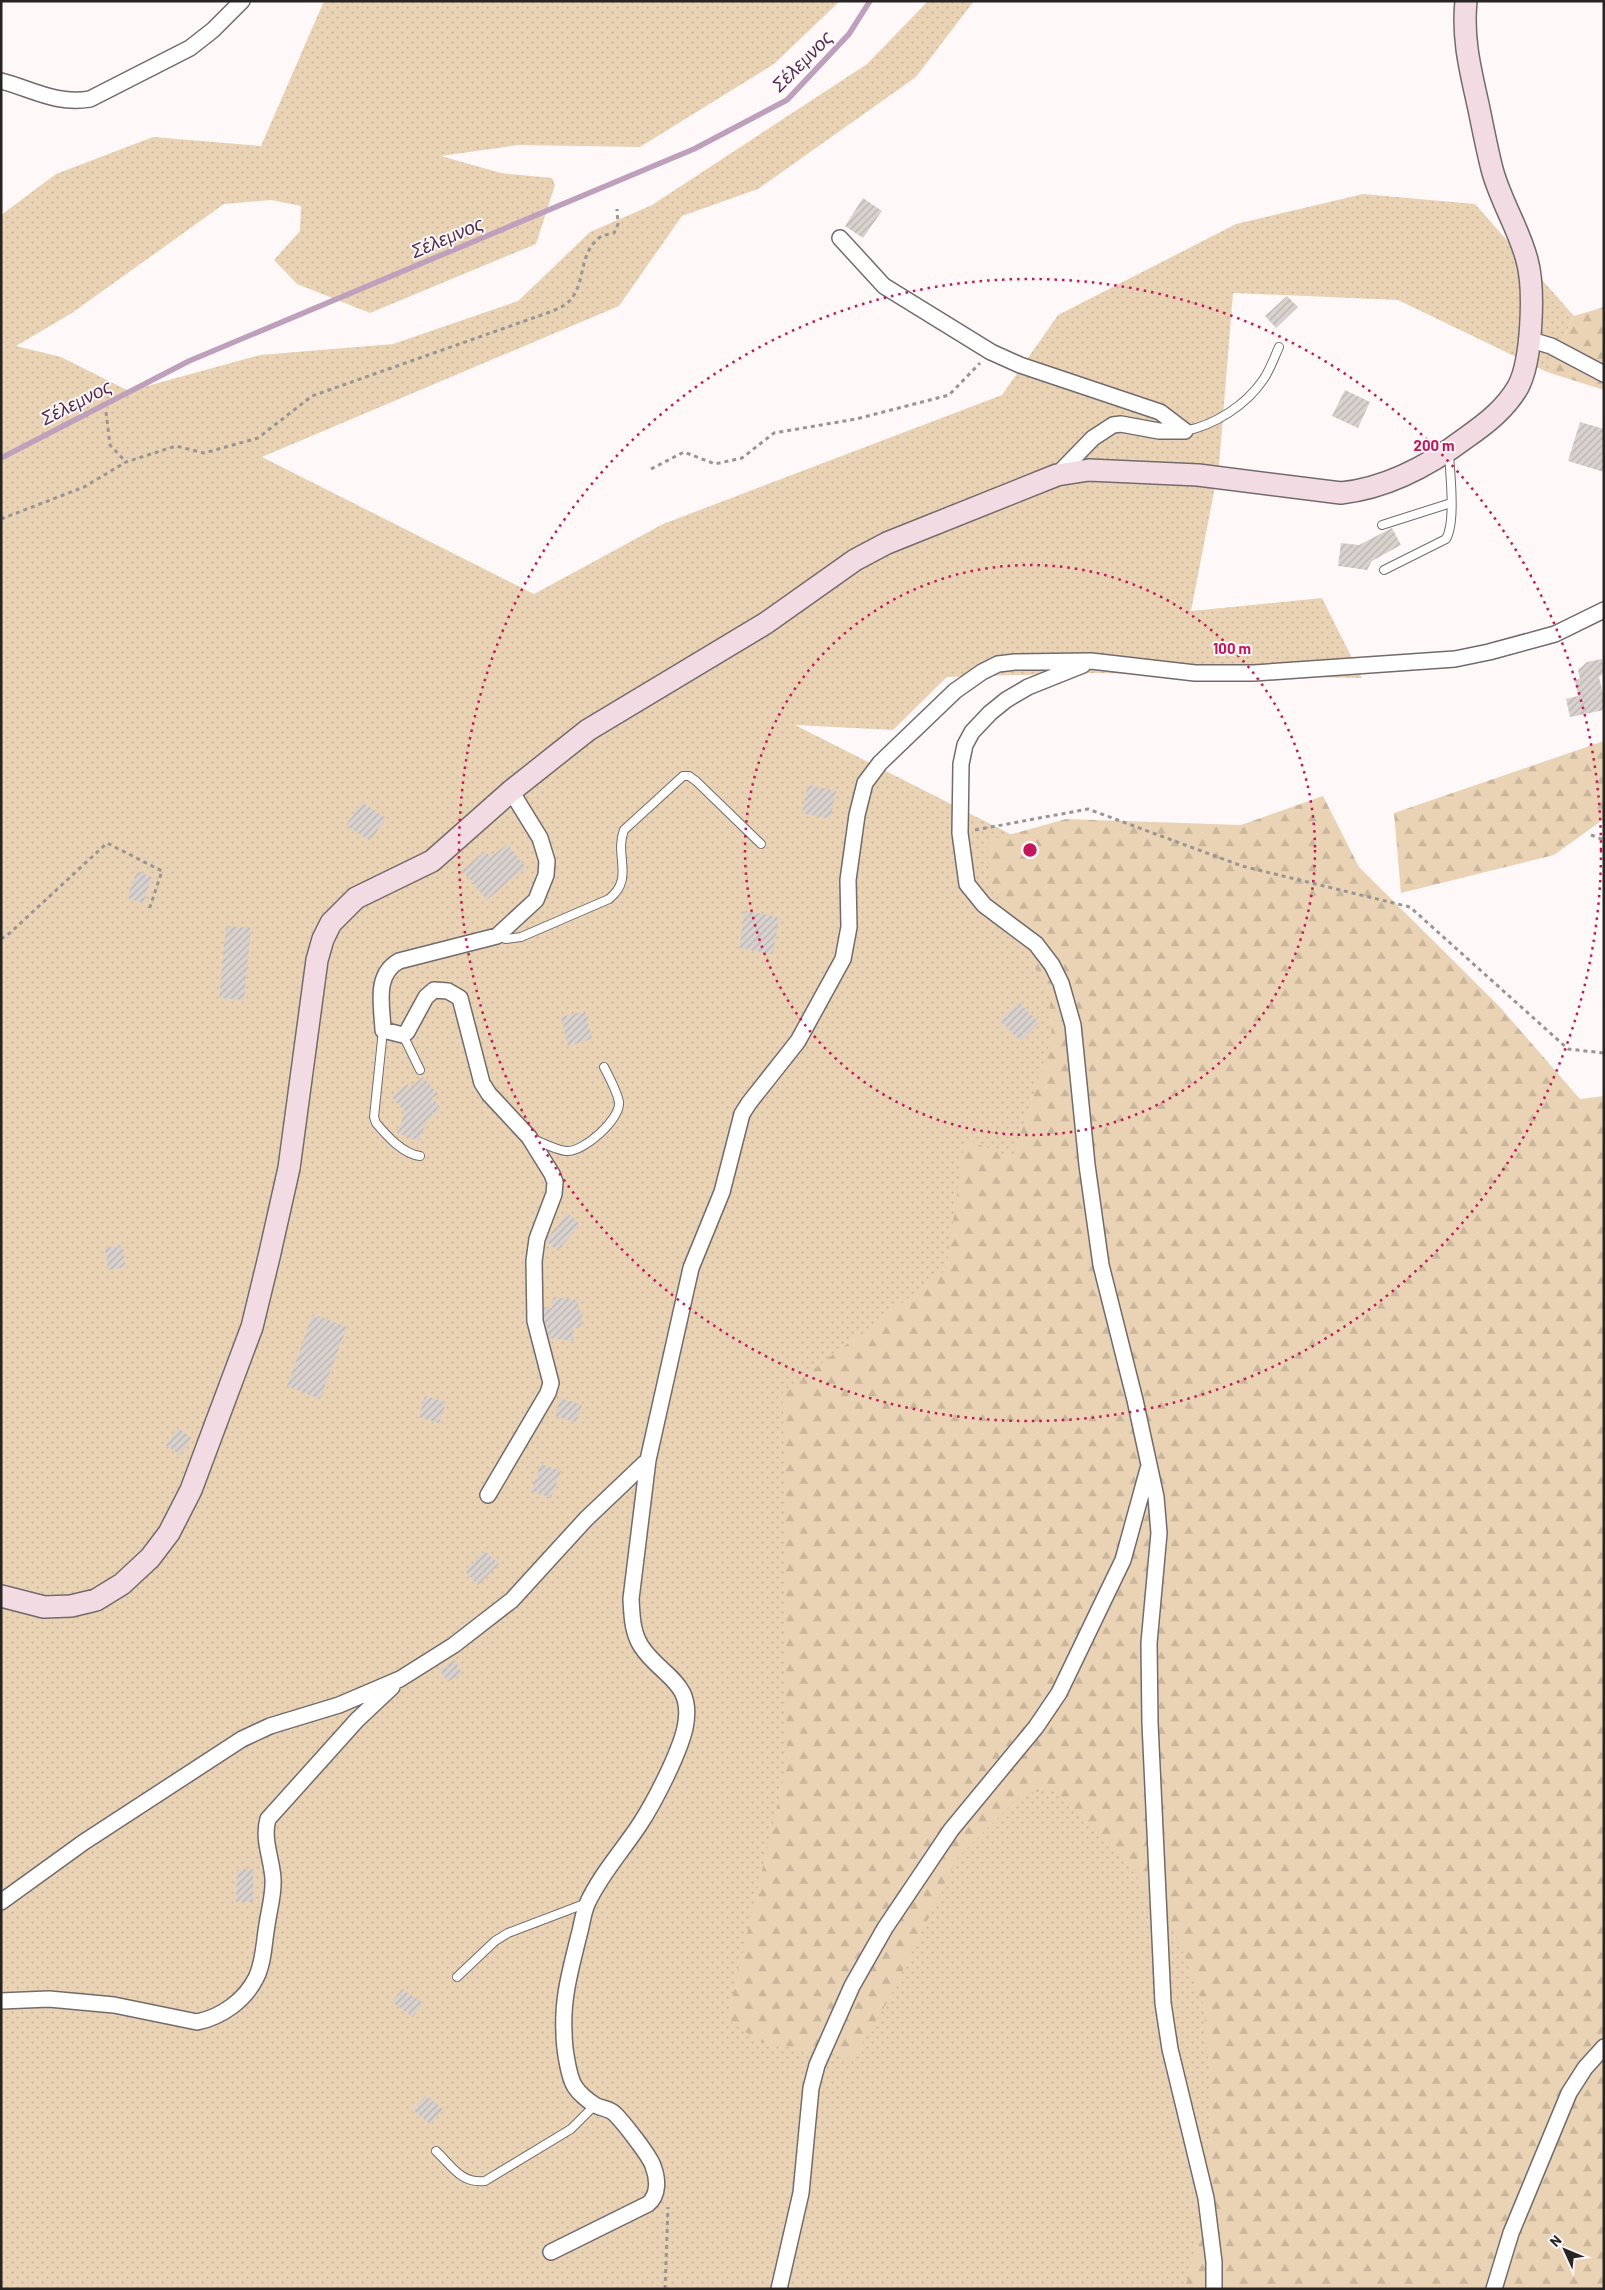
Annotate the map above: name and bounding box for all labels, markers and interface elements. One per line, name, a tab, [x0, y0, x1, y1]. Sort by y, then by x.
water label: Σέλεμνος	[766, 25, 837, 97]
water label: Σέλεμνος	[406, 211, 487, 263]
water label: Σέλεμνος	[35, 374, 116, 430]
text: 200 m	[1413, 436, 1455, 454]
text: 100 m	[1213, 639, 1251, 657]
centre of rings	[1021, 841, 1039, 859]
north arrow	[1540, 2225, 1590, 2275]
text: N	[1546, 2231, 1565, 2250]

